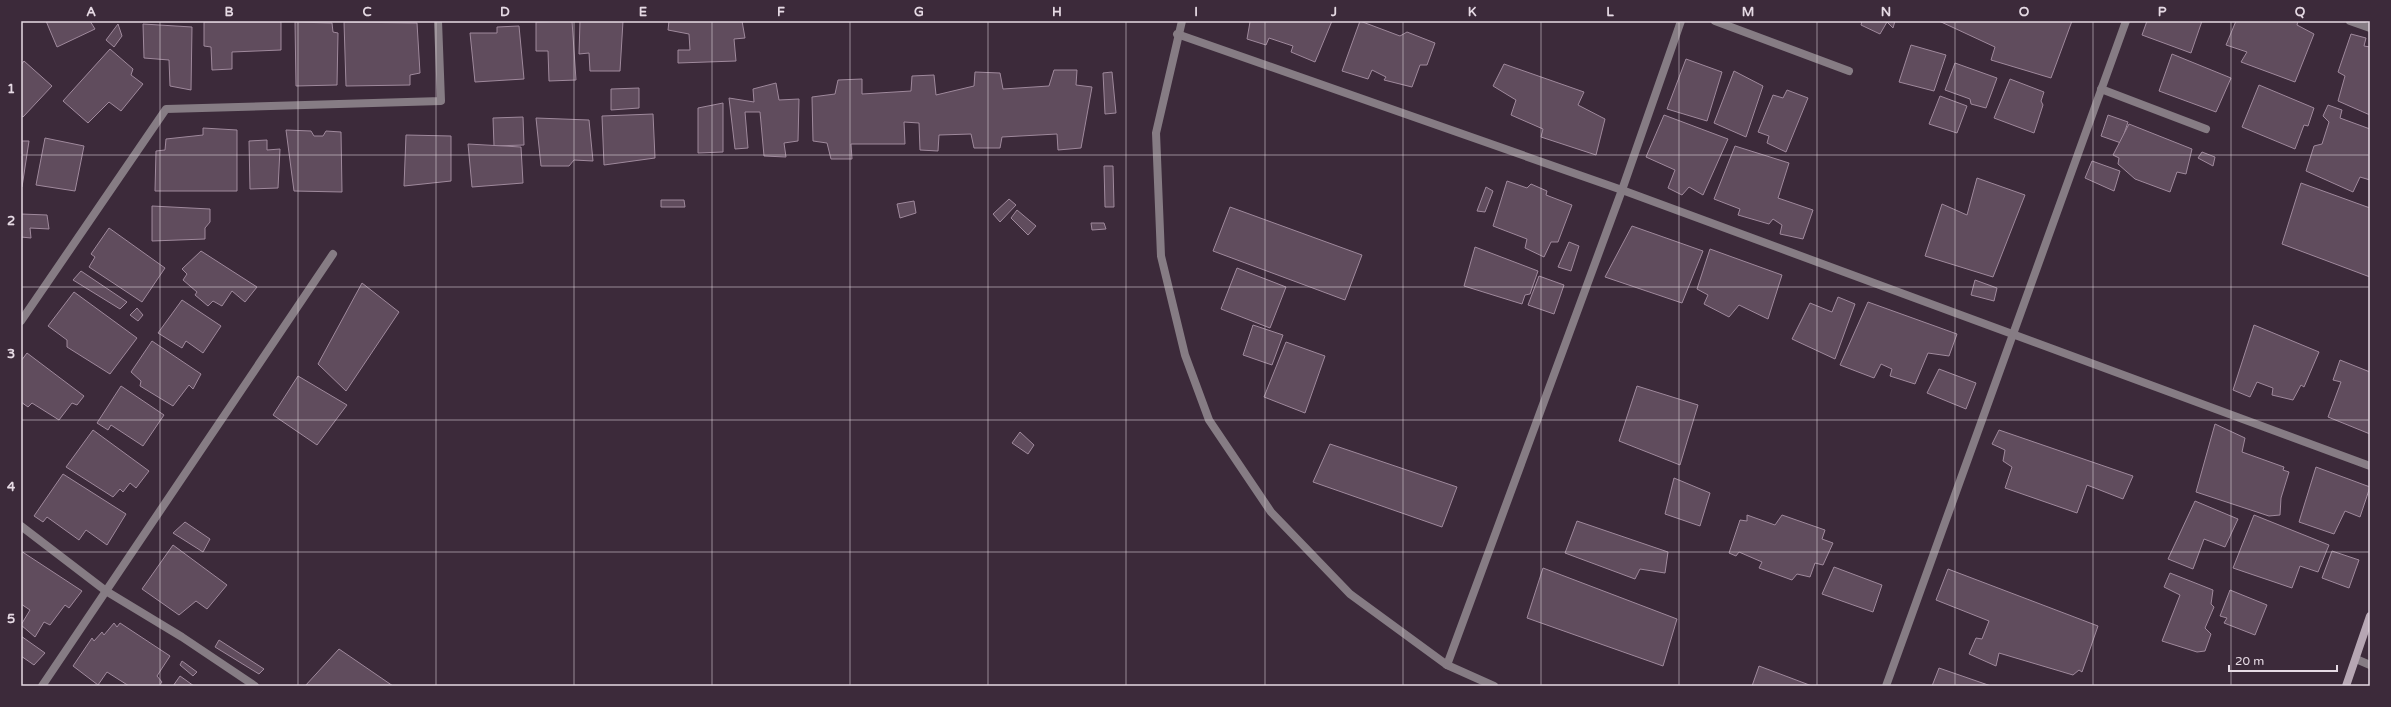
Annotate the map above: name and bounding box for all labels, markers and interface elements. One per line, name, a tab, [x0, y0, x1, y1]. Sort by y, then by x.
text: A	[86, 4, 96, 20]
text: B	[224, 4, 234, 20]
text: C	[362, 4, 372, 20]
text: D	[500, 4, 510, 20]
text: E	[639, 4, 647, 20]
text: F	[777, 4, 785, 20]
text: G	[914, 4, 924, 20]
text: H	[1052, 4, 1062, 20]
text: I	[1194, 4, 1198, 20]
text: J	[1330, 4, 1337, 20]
text: K	[1468, 4, 1477, 20]
text: L	[1606, 4, 1614, 20]
text: M	[1742, 4, 1754, 20]
text: N	[1881, 4, 1891, 20]
text: O	[2019, 4, 2030, 20]
text: P	[2158, 4, 2167, 20]
text: Q	[2295, 4, 2306, 20]
text: 1	[7, 81, 15, 97]
text: 2	[7, 213, 15, 229]
text: 3	[7, 346, 15, 362]
text: 4	[7, 479, 16, 495]
text: 5	[7, 611, 15, 627]
scale bar	[2229, 647, 2337, 673]
text: 20 m	[2235, 654, 2264, 668]

